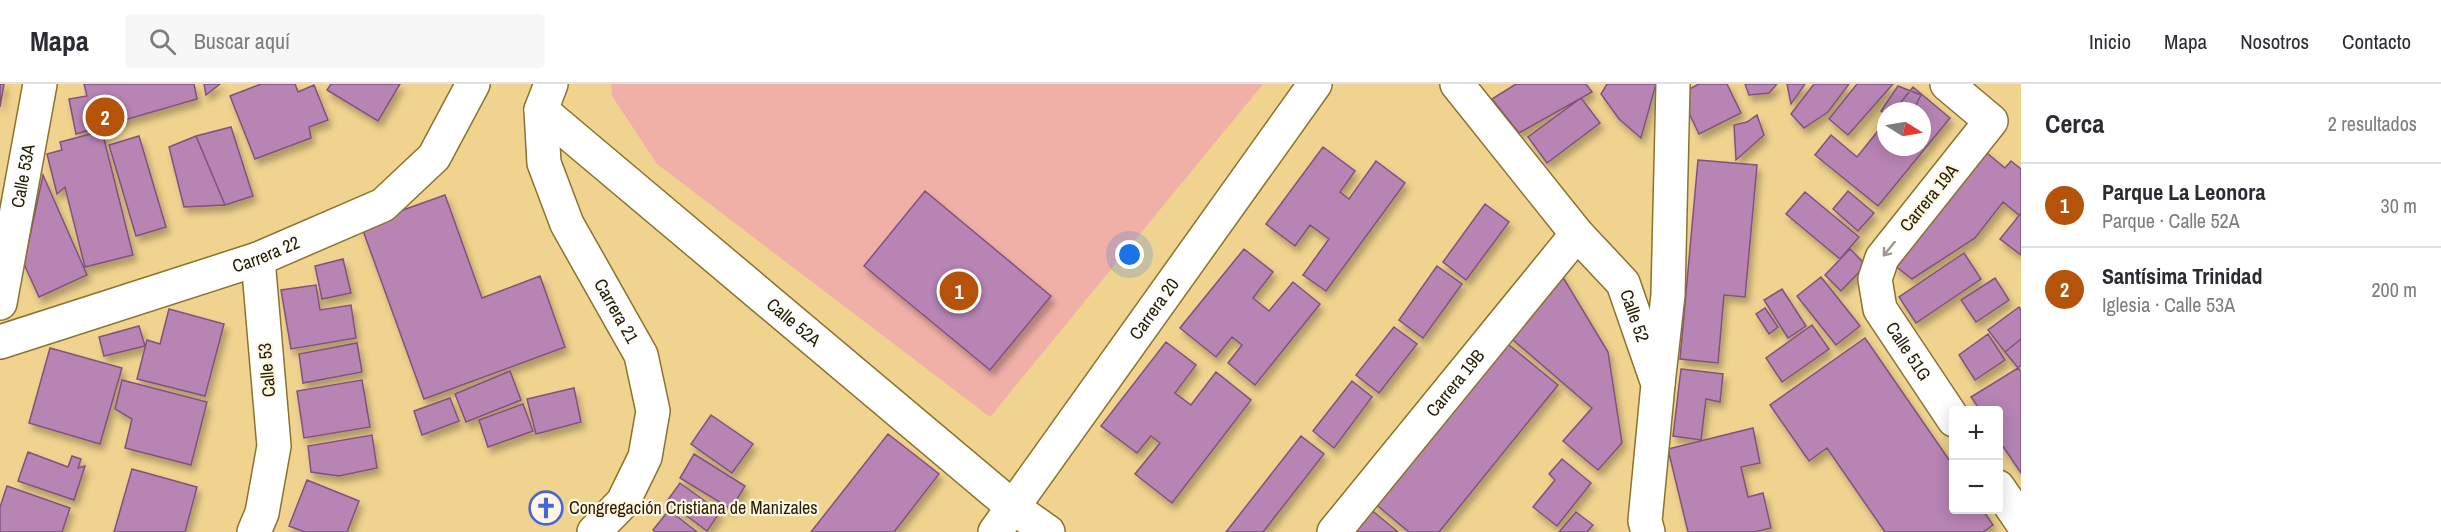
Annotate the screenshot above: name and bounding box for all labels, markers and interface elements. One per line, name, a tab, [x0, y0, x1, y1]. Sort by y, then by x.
search box	[125, 14, 545, 68]
text: Mapa	[30, 22, 89, 60]
icon: search	[146, 25, 179, 58]
text: Buscar aquí	[194, 26, 290, 56]
text: Inicio	[2089, 27, 2131, 56]
text: Mapa	[2164, 27, 2207, 56]
text: Nosotros	[2240, 27, 2309, 56]
text: Contacto	[2342, 27, 2411, 56]
pin: 2	[86, 94, 124, 140]
north arrow	[1877, 102, 1931, 156]
text: Cerca	[2045, 106, 2104, 141]
text: 2 resultados	[2328, 110, 2417, 137]
street label: Calle 53A	[5, 142, 41, 210]
street label: Carrera 19A	[1894, 158, 1964, 237]
text: Parque La Leonora	[2102, 177, 2265, 207]
text: 1	[2060, 192, 2069, 219]
text: 30 m	[2381, 192, 2417, 219]
text: Parque · Calle 52A	[2102, 207, 2240, 234]
street label: Carrera 22	[229, 230, 303, 278]
your location	[1115, 240, 1144, 269]
one-way arrow	[1882, 241, 1895, 257]
text: Santísima Trinidad	[2102, 261, 2262, 291]
pin: 1	[940, 268, 978, 314]
street label: Carrera 20	[1123, 273, 1185, 345]
street label: Carrera 21	[588, 274, 645, 348]
text: 2	[2060, 276, 2069, 303]
text: 200 m	[2371, 276, 2417, 303]
street label: Calle 52	[1614, 286, 1656, 345]
text: Iglesia · Calle 53A	[2102, 291, 2235, 318]
street label: Calle 52A	[761, 292, 826, 352]
street label: Calle 51G	[1880, 317, 1937, 385]
street label: Calle 53	[252, 342, 281, 398]
street label: Carrera 19B	[1420, 344, 1490, 422]
map controls	[1949, 406, 2003, 514]
button: +	[1949, 406, 2003, 460]
button: −	[1949, 460, 2003, 514]
church icon: Congregación Cristiana de Manizales	[528, 490, 564, 526]
place label: Congregación Cristiana de Manizales	[569, 495, 818, 520]

